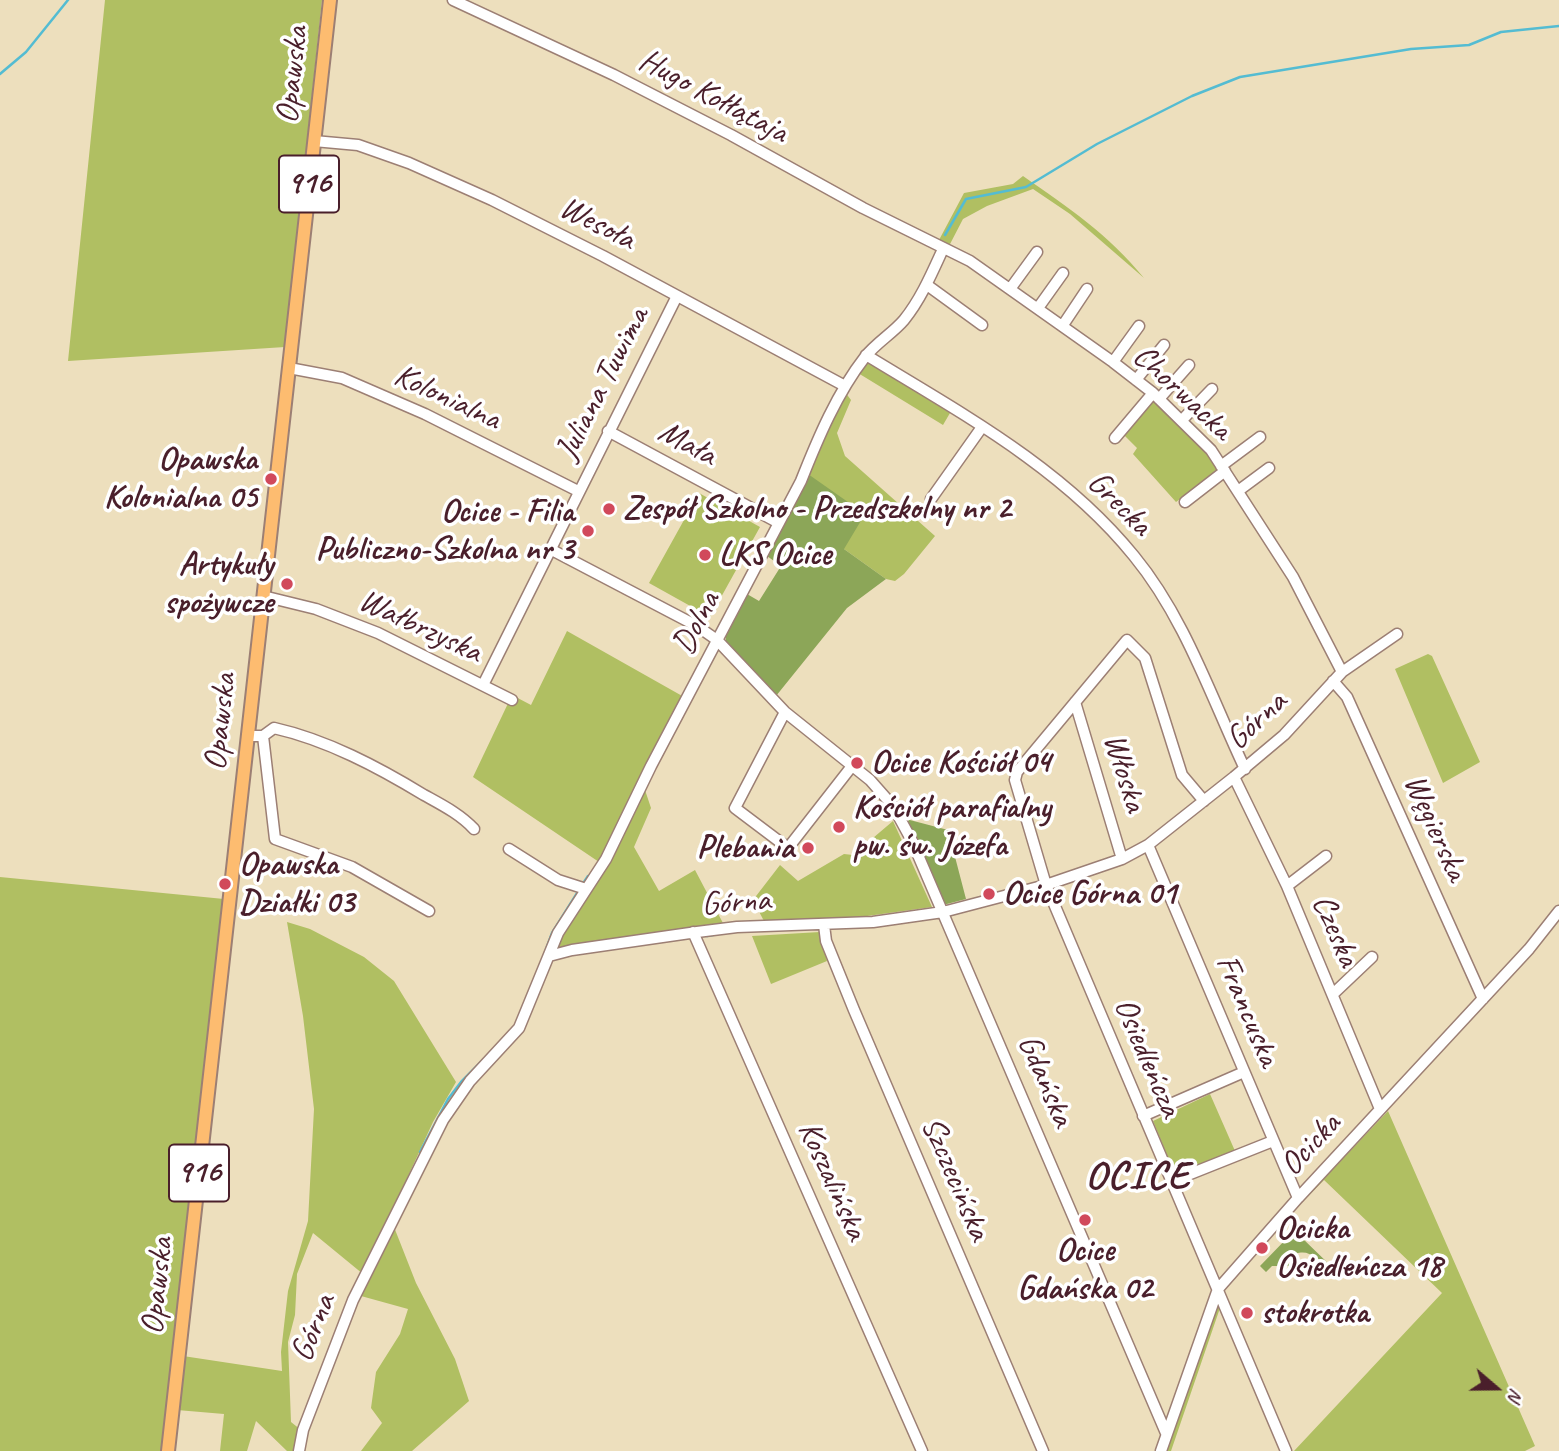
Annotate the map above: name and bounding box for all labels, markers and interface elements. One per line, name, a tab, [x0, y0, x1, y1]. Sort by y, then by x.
street label: Opawska	[268, 25, 318, 125]
street label: Hugo Kołłątaja	[632, 41, 794, 153]
road number: 916	[279, 156, 339, 212]
street label: Wesoła	[553, 188, 641, 260]
street label: Juliana Tuwima	[548, 301, 658, 467]
street label: Chorwacka	[1124, 337, 1240, 449]
street label: Kolonialna	[388, 356, 506, 440]
street label: Mała	[651, 412, 723, 476]
place label: Opawska Kolonialna 05	[104, 440, 257, 518]
street label: Grecka	[1078, 463, 1160, 545]
marker: Opawska Kolonialna 05	[263, 471, 279, 487]
place label: Zespół Szkolno - Przedszkolny nr 2	[623, 489, 1011, 529]
place label: Ocice - Filia Publiczno-Szkolna nr 3	[316, 492, 574, 570]
marker: Zespół Szkolno - Przedszkolny nr 2	[601, 501, 617, 517]
marker: Ocice - Filia Publiczno-Szkolna nr 3	[580, 523, 596, 539]
place label: LKS Ocice	[719, 535, 831, 575]
place label: Artykuły spożywcze	[164, 545, 273, 623]
marker: LKS Ocice	[697, 547, 713, 563]
marker: Artykuły spożywcze	[279, 576, 295, 592]
street label: Wałbrzyska	[352, 581, 488, 673]
street label: Dolna	[664, 585, 730, 661]
street label: Opawska	[196, 672, 246, 772]
street label: Górna	[1218, 683, 1296, 759]
street label: Włoska	[1093, 729, 1155, 817]
place label: Ocice Kościół 04	[871, 743, 1051, 783]
marker: Ocice Kościół 04	[849, 755, 865, 771]
street label: Węgierska	[1394, 769, 1476, 887]
place label: Kościół parafialny pw. św. Józefa	[853, 788, 1051, 866]
marker: Kościół parafialny pw. św. Józefa	[831, 819, 847, 835]
place label: Plebania	[697, 828, 794, 868]
marker: Plebania	[800, 840, 816, 856]
place label: Opawska Działki 03	[239, 845, 354, 923]
place label: Ocice Górna 01	[1003, 874, 1176, 914]
marker: Opawska Działki 03	[217, 876, 233, 892]
street label: Górna	[700, 881, 772, 925]
marker: Ocice Górna 01	[981, 886, 997, 902]
street label: Czeska	[1302, 889, 1368, 973]
street label: Francuska	[1206, 949, 1288, 1073]
street label: Osiedleńcza	[1104, 993, 1190, 1123]
street label: Gdańska	[1008, 1029, 1082, 1133]
street label: Ocicka	[1272, 1105, 1350, 1185]
street label: Szczecińska	[911, 1111, 999, 1247]
street label: Koszalińska	[788, 1116, 876, 1246]
road number: 916	[169, 1144, 229, 1202]
district label: OCICE	[1085, 1154, 1191, 1202]
place label: Ocicka Osiedleńcza 18	[1276, 1209, 1442, 1287]
marker: Ocice Gdańska 02	[1077, 1212, 1093, 1228]
place label: Ocice Gdańska 02	[1017, 1231, 1153, 1309]
street label: Opawska	[133, 1236, 183, 1336]
marker: Ocicka Osiedleńcza 18	[1254, 1240, 1270, 1256]
street label: Górna	[283, 1289, 345, 1367]
place label: stokrotka	[1261, 1293, 1369, 1333]
marker: stokrotka	[1239, 1305, 1255, 1321]
north arrow	[1461, 1353, 1531, 1423]
text: N	[1502, 1386, 1529, 1405]

